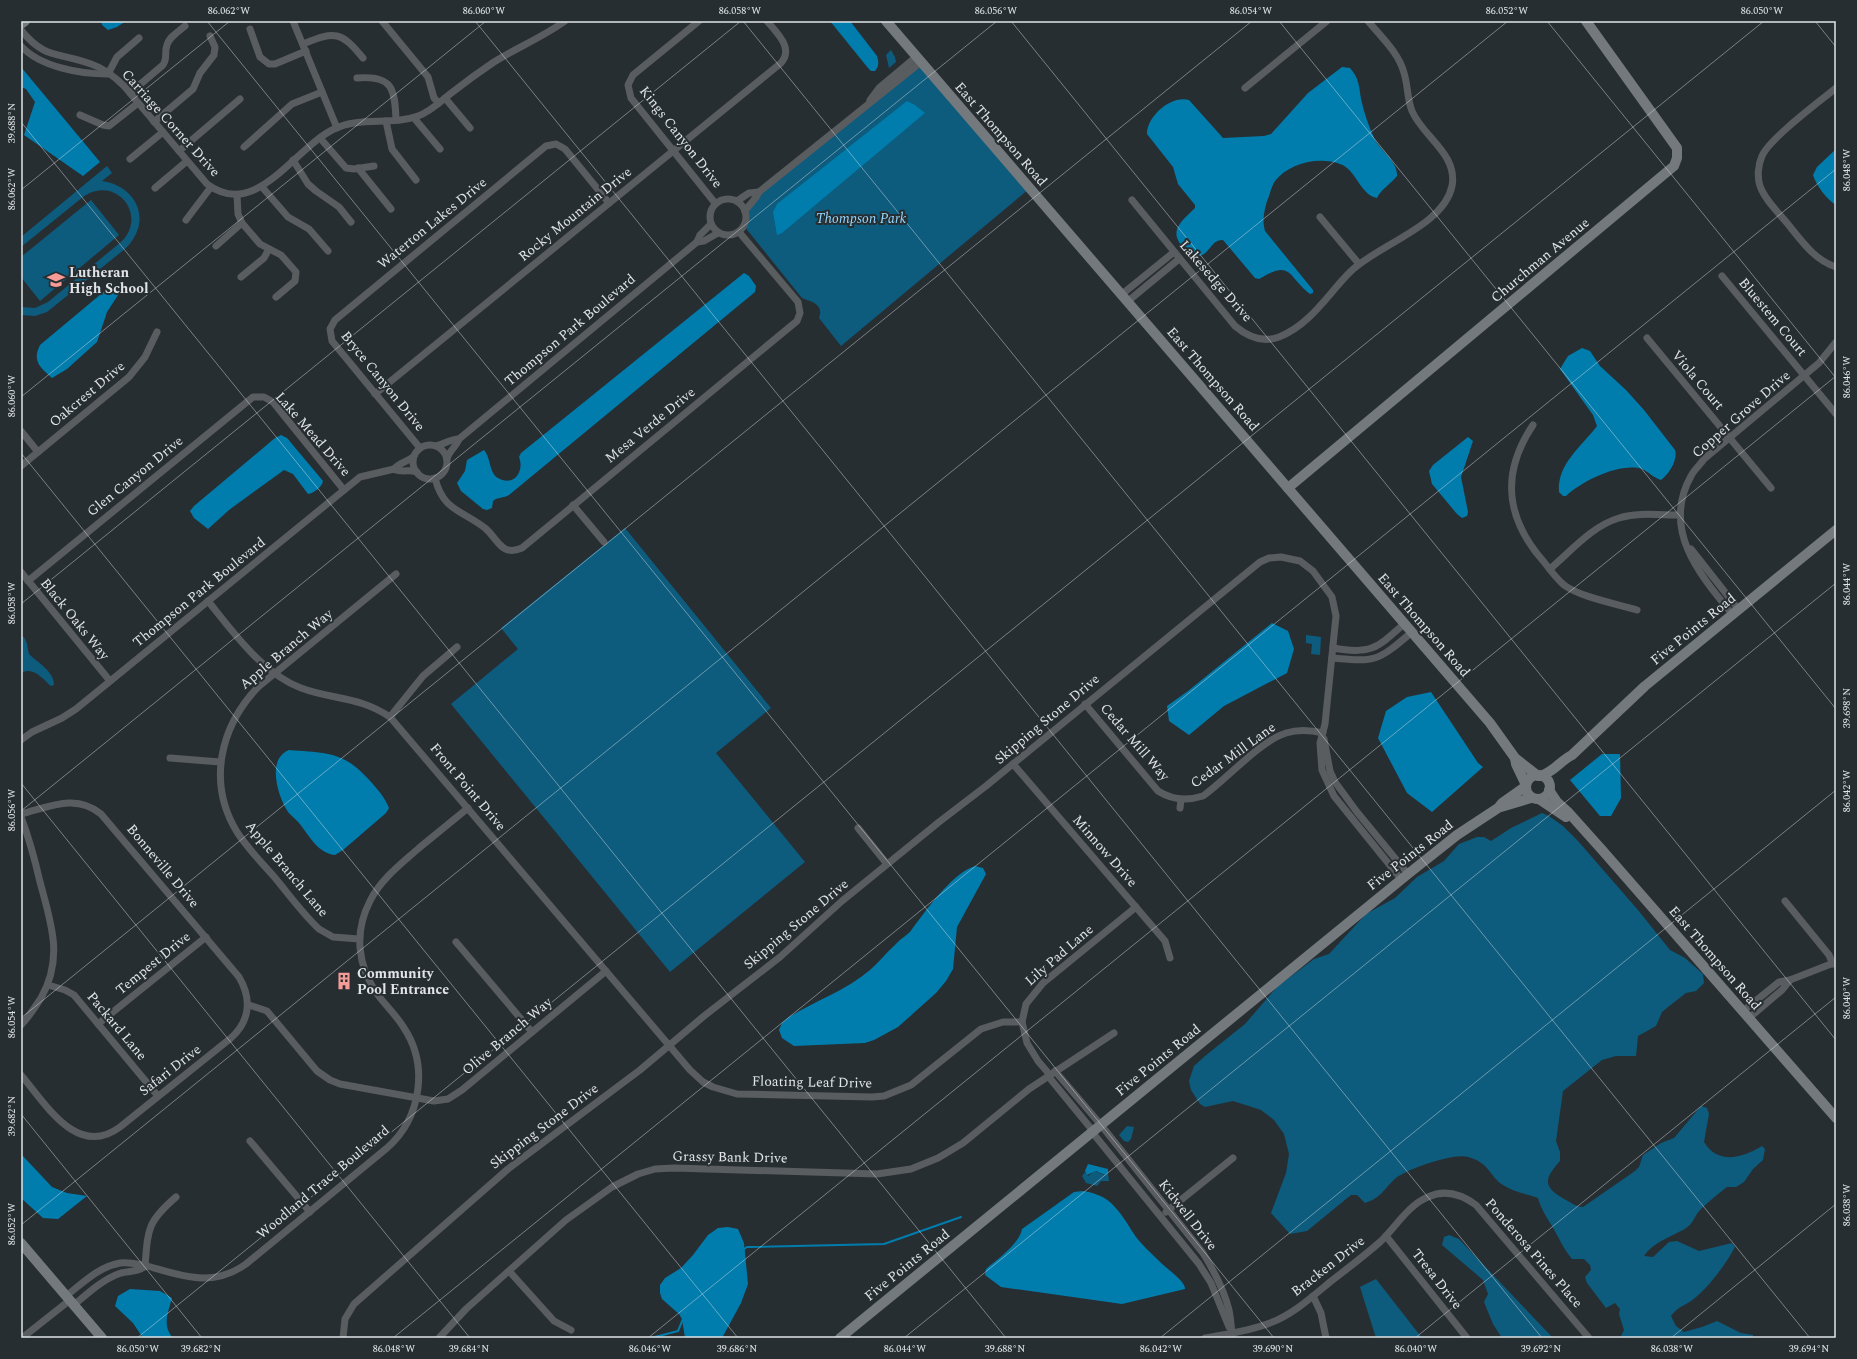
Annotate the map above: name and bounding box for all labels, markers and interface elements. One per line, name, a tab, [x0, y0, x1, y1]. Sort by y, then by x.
text: 86.062°W	[208, 3, 250, 19]
text: 86.060°W	[463, 3, 505, 19]
text: 86.058°W	[719, 3, 761, 19]
text: 86.056°W	[975, 3, 1017, 19]
text: 86.054°W	[1230, 3, 1272, 19]
text: 86.052°W	[1486, 3, 1528, 19]
text: 86.050°W	[1741, 3, 1783, 19]
street label: Carriage Corner Drive	[117, 64, 225, 182]
street label: East Thompson Road	[950, 77, 1052, 191]
street label: Kings Canyon Drive	[634, 81, 728, 193]
text: 39.688°N	[4, 103, 20, 143]
text: 86.048°W	[1839, 149, 1855, 191]
street label: Rocky Mountain Drive	[514, 161, 636, 266]
text: 86.062°W	[4, 168, 20, 210]
street label: Waterton Lakes Drive	[373, 172, 491, 274]
park label: Thompson Park	[816, 208, 907, 229]
street label: Churchman Avenue	[1486, 212, 1594, 308]
street label: Lakesedge Drive	[1174, 235, 1258, 327]
place label: Lutheran High School	[69, 262, 149, 299]
street label: Thompson Park Boulevard	[500, 269, 640, 391]
school or university icon: Lutheran High School	[46, 270, 66, 290]
street label: Bluestem Court	[1734, 273, 1812, 361]
street label: East Thompson Road	[1162, 322, 1264, 436]
street label: Bryce Canyon Drive	[336, 326, 430, 436]
street label: Viola Court	[1667, 345, 1729, 415]
street label: Oakcrest Drive	[45, 356, 130, 432]
text: 86.046°W	[1839, 356, 1855, 398]
street label: Copper Grove Drive	[1687, 365, 1795, 463]
text: 86.060°W	[4, 375, 20, 417]
street label: Mesa Verde Drive	[600, 382, 700, 468]
street label: Lake Mead Drive	[270, 387, 356, 481]
street label: Glen Canyon Drive	[82, 430, 188, 521]
street label: Thompson Park Boulevard	[128, 532, 270, 652]
text: 86.044°W	[1839, 563, 1855, 605]
street label: East Thompson Road	[1373, 568, 1475, 682]
street label: Black Oaks Way	[35, 573, 115, 666]
text: 86.058°W	[4, 582, 20, 624]
street label: Five Points Road	[1646, 588, 1740, 670]
street label: Apple Branch Way	[235, 603, 338, 694]
street label: Skipping Stone Drive	[990, 669, 1104, 769]
text: 39.698°N	[1839, 688, 1855, 728]
street label: Cedar Mill Way	[1095, 698, 1176, 787]
street label: Cedar Mill Lane	[1186, 717, 1280, 793]
street label: Front Point Drive	[425, 738, 511, 836]
text: 86.042°W	[1839, 770, 1855, 812]
text: 86.056°W	[4, 789, 20, 831]
street label: Minnow Drive	[1068, 810, 1143, 892]
street label: Five Points Road	[1362, 814, 1458, 895]
street label: Apple Branch Lane	[240, 816, 334, 922]
street label: Bonneville Drive	[122, 819, 205, 913]
street label: Skipping Stone Drive	[739, 874, 853, 974]
street label: East Thompson Road	[1664, 901, 1766, 1015]
street label: Lily Pad Lane	[1020, 919, 1098, 991]
street label: Tempest Drive	[111, 926, 195, 1000]
place label: Community Pool Entrance	[357, 963, 449, 1000]
building icon: Community Pool Entrance	[334, 971, 354, 991]
text: 86.040°W	[1839, 977, 1855, 1019]
street label: Packard Lane	[82, 987, 152, 1065]
street label: Olive Branch Way	[457, 991, 558, 1080]
text: 86.054°W	[4, 996, 20, 1038]
street label: Five Points Road	[1111, 1019, 1205, 1101]
street label: Safari Drive	[134, 1039, 206, 1101]
street label: Floating Leaf Drive	[752, 1070, 873, 1094]
street label: Skipping Stone Drive	[485, 1078, 603, 1174]
text: 39.682°N	[4, 1096, 20, 1136]
street label: Woodland Trace Boulevard	[252, 1120, 394, 1244]
street label: Grassy Bank Drive	[672, 1145, 788, 1169]
street label: Kidwell Drive	[1153, 1175, 1223, 1255]
text: 86.038°W	[1839, 1184, 1855, 1226]
street label: Ponderosa Pines Place	[1480, 1193, 1588, 1313]
text: 86.052°W	[4, 1203, 20, 1245]
street label: Five Points Road	[860, 1224, 954, 1306]
street label: Bracken Drive	[1287, 1230, 1370, 1302]
street label: Tresa Drive	[1407, 1244, 1468, 1314]
text: 86.050°W	[117, 1341, 159, 1357]
text: 39.682°N	[181, 1341, 221, 1357]
text: 86.048°W	[373, 1341, 415, 1357]
text: 39.684°N	[449, 1341, 489, 1357]
text: 86.046°W	[629, 1341, 671, 1357]
text: 39.686°N	[717, 1341, 757, 1357]
text: 86.044°W	[884, 1341, 926, 1357]
text: 39.688°N	[985, 1341, 1025, 1357]
text: 86.042°W	[1140, 1341, 1182, 1357]
text: 39.690°N	[1253, 1341, 1293, 1357]
text: 86.040°W	[1395, 1341, 1437, 1357]
text: 39.692°N	[1521, 1341, 1561, 1357]
text: 86.038°W	[1651, 1341, 1693, 1357]
text: 39.694°N	[1789, 1341, 1829, 1357]

